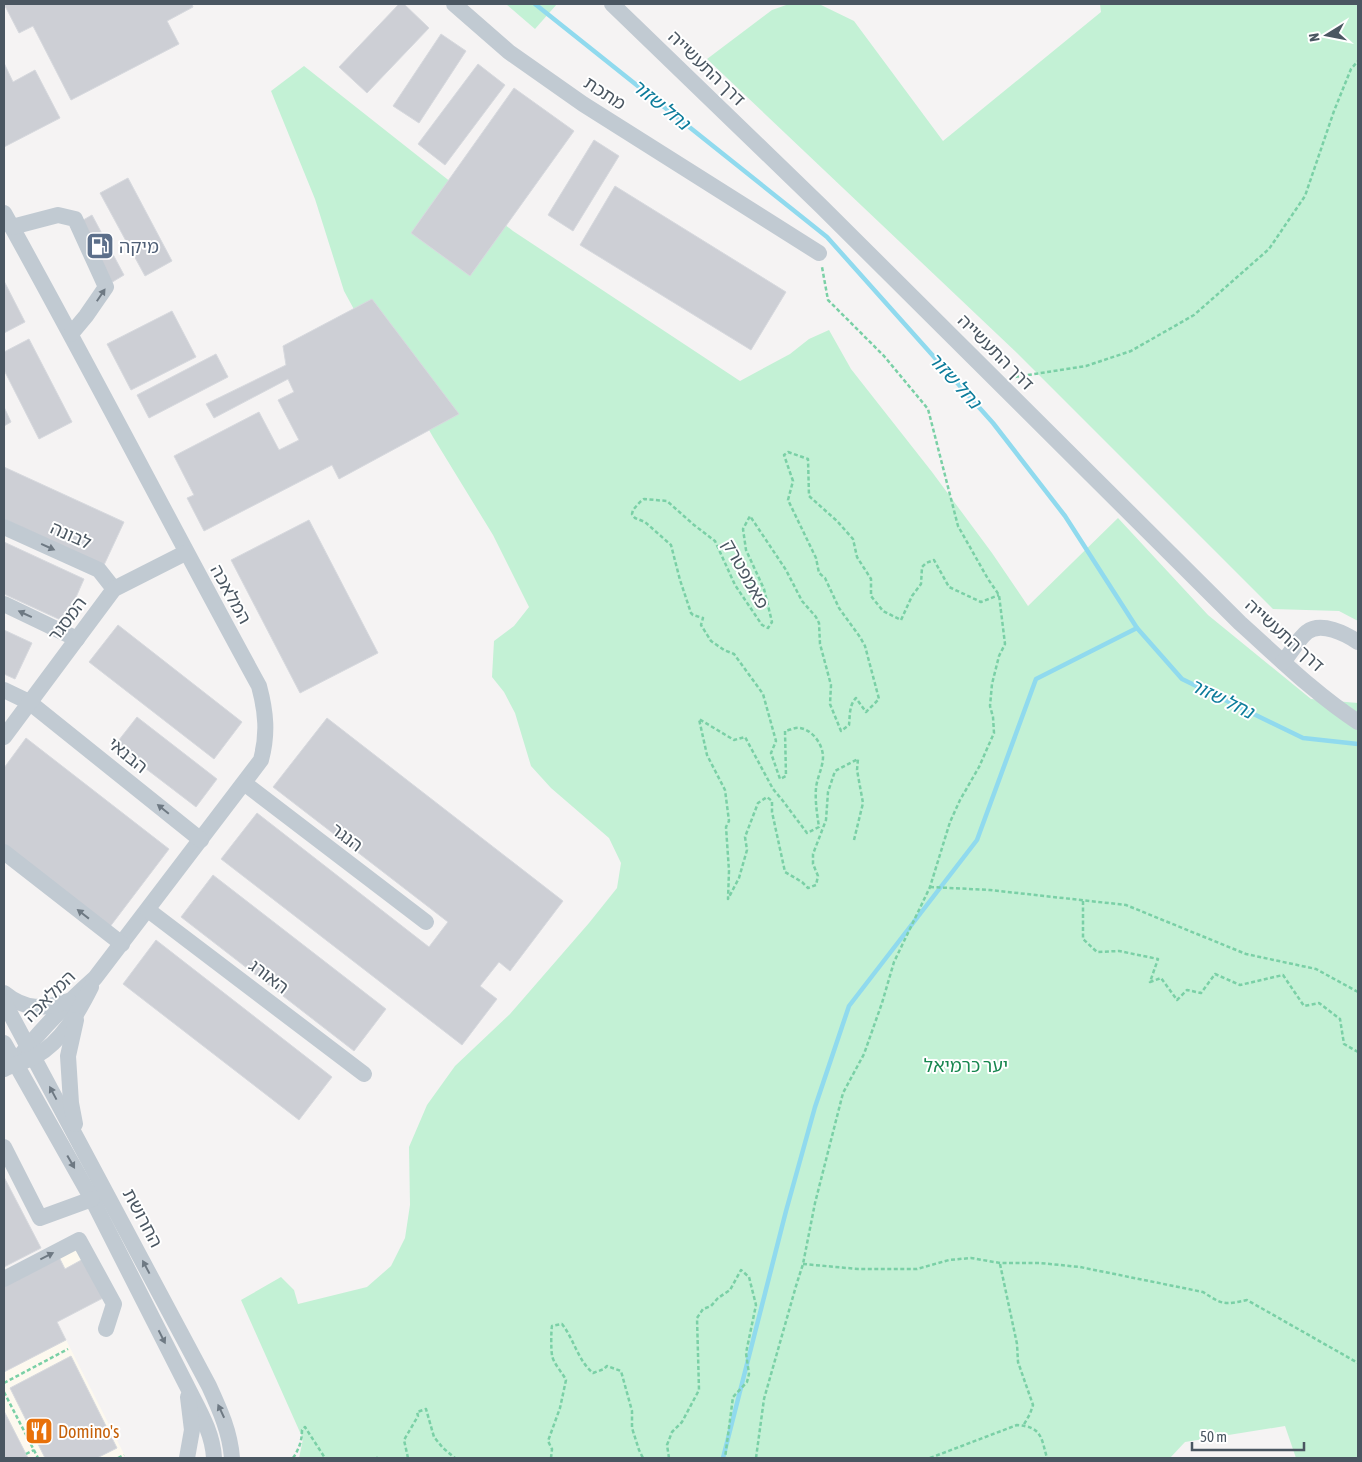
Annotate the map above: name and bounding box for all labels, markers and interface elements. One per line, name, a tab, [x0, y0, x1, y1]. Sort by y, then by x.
north arrow	[1302, 10, 1352, 60]
street label: דרך התעשייה	[664, 26, 750, 110]
text: N	[1306, 32, 1323, 43]
street label: מתכת	[580, 72, 630, 114]
water label: נחל שזור	[628, 74, 696, 135]
fuel station icon: מיקה	[85, 231, 115, 261]
place label: מיקה	[119, 236, 159, 257]
one-way arrow	[96, 288, 105, 302]
street label: דרך התעשייה	[954, 310, 1039, 395]
water label: נחל שזור	[924, 347, 987, 414]
street label: לבונה	[47, 517, 95, 553]
street label: פאמפטרק	[718, 536, 774, 612]
one-way arrow	[41, 543, 55, 551]
street label: המלאכה	[206, 561, 256, 627]
street label: המסגר	[43, 593, 91, 645]
street label: דרך התעשייה	[1241, 594, 1329, 676]
one-way arrow	[18, 610, 32, 618]
water label: נחל שזור	[1187, 673, 1259, 724]
street label: הבנאי	[104, 733, 152, 777]
one-way arrow	[157, 804, 170, 815]
street label: הנגר	[327, 818, 367, 856]
one-way arrow	[77, 909, 90, 920]
street label: האורג	[245, 954, 293, 998]
street label: המלאכה	[19, 966, 79, 1026]
park label: יער כרמיאל	[924, 1055, 1008, 1076]
one-way arrow	[49, 1085, 57, 1100]
one-way arrow	[66, 1155, 75, 1169]
street label: החרושת	[119, 1185, 167, 1251]
one-way arrow	[40, 1252, 54, 1260]
one-way arrow	[142, 1260, 150, 1274]
one-way arrow	[158, 1330, 166, 1344]
one-way arrow	[216, 1404, 224, 1418]
restaurant icon: Domino's	[24, 1416, 54, 1446]
scale bar	[1192, 1420, 1304, 1452]
place label: Domino's	[58, 1421, 119, 1442]
text: 50 m	[1200, 1428, 1227, 1445]

